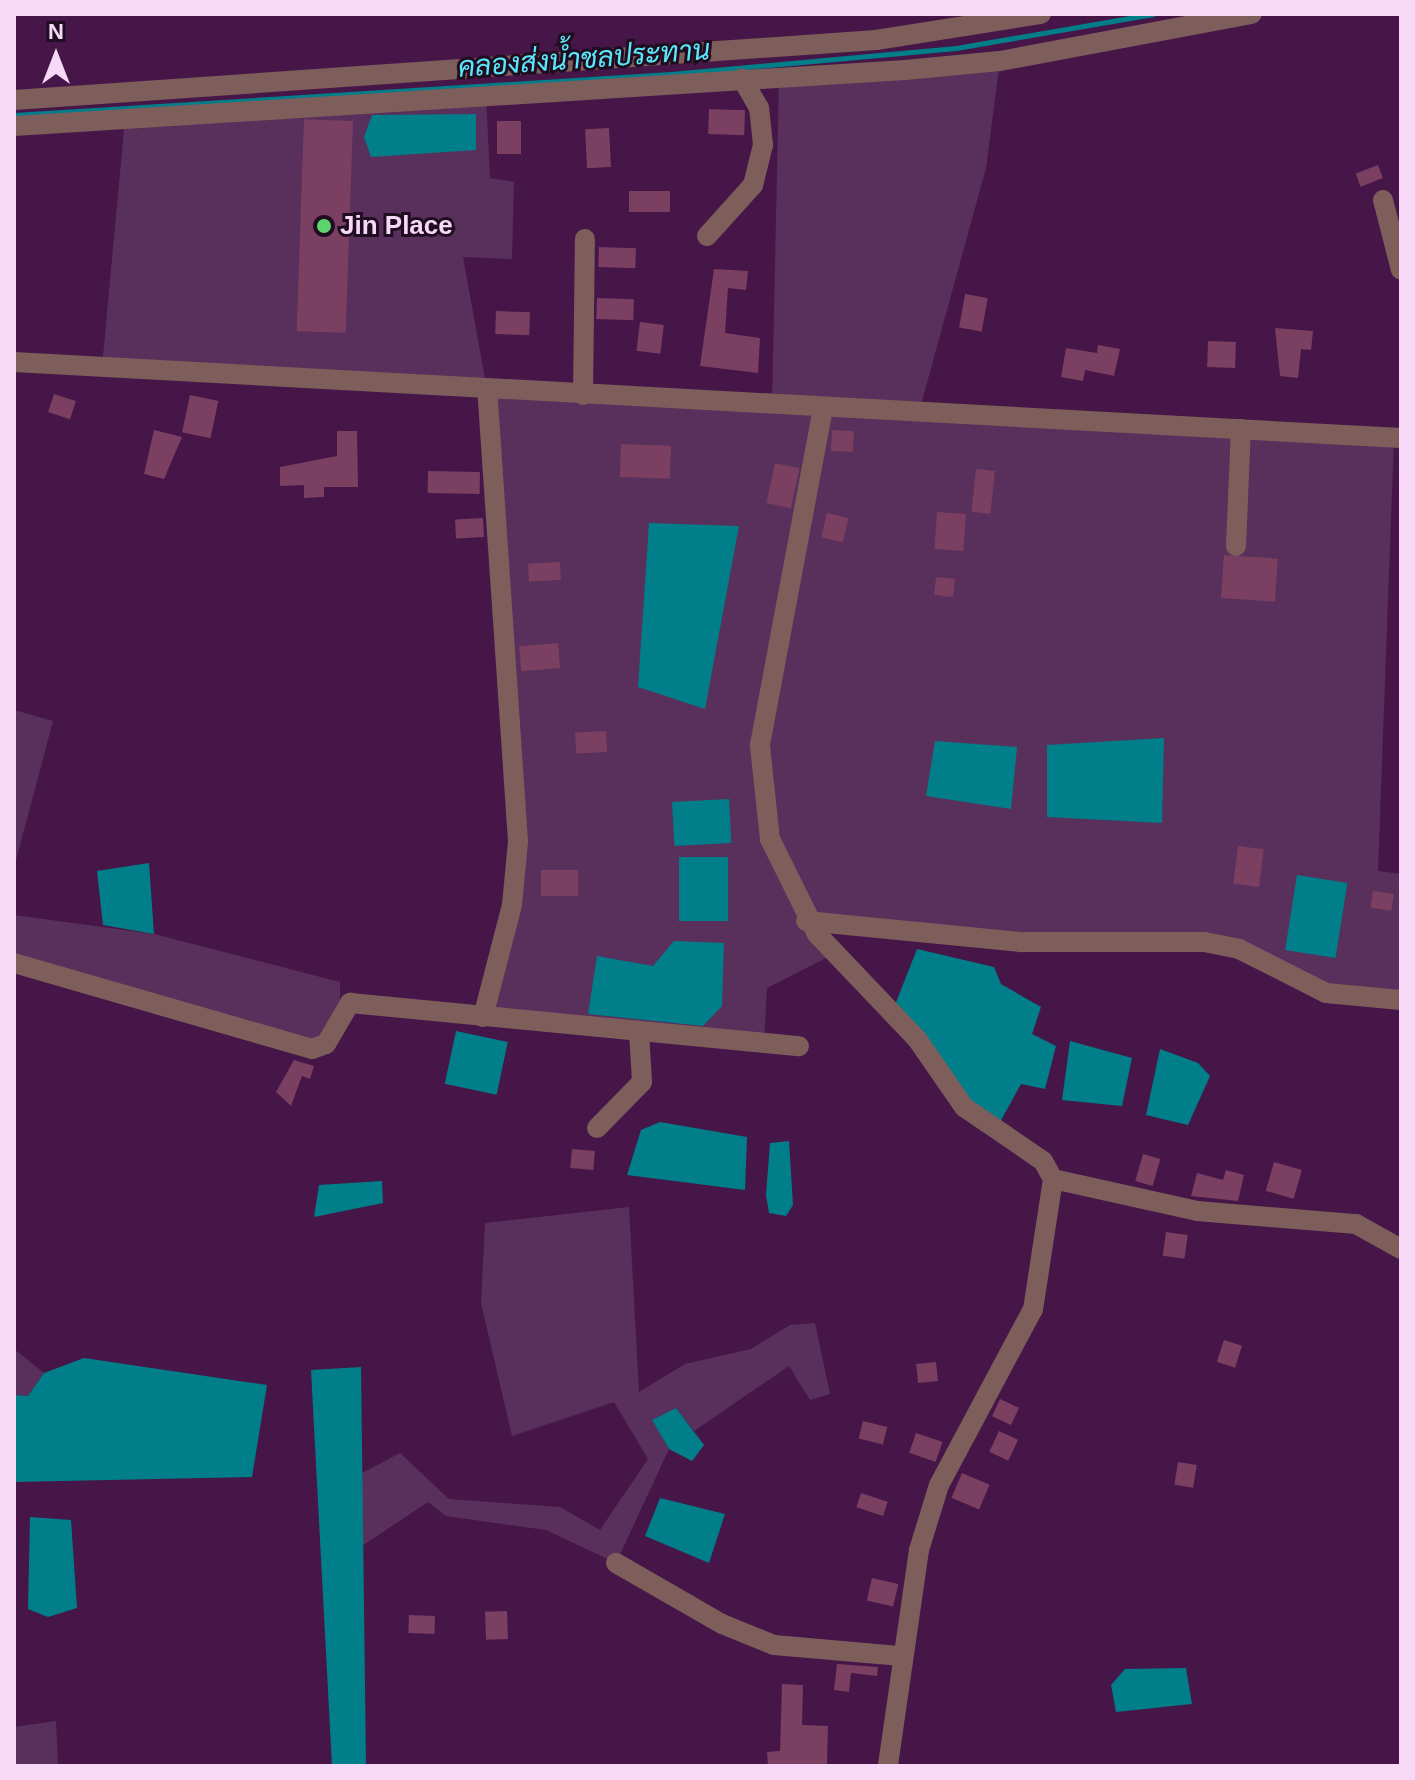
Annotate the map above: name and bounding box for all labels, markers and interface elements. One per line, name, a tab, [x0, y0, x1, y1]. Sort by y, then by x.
north arrow	[16, 16, 96, 96]
text: N	[48, 19, 64, 44]
water label: คลองส่งน้ำชลประทาน	[457, 33, 711, 85]
place label: Jin Place	[340, 210, 453, 242]
marker: Jin Place	[315, 217, 333, 235]

